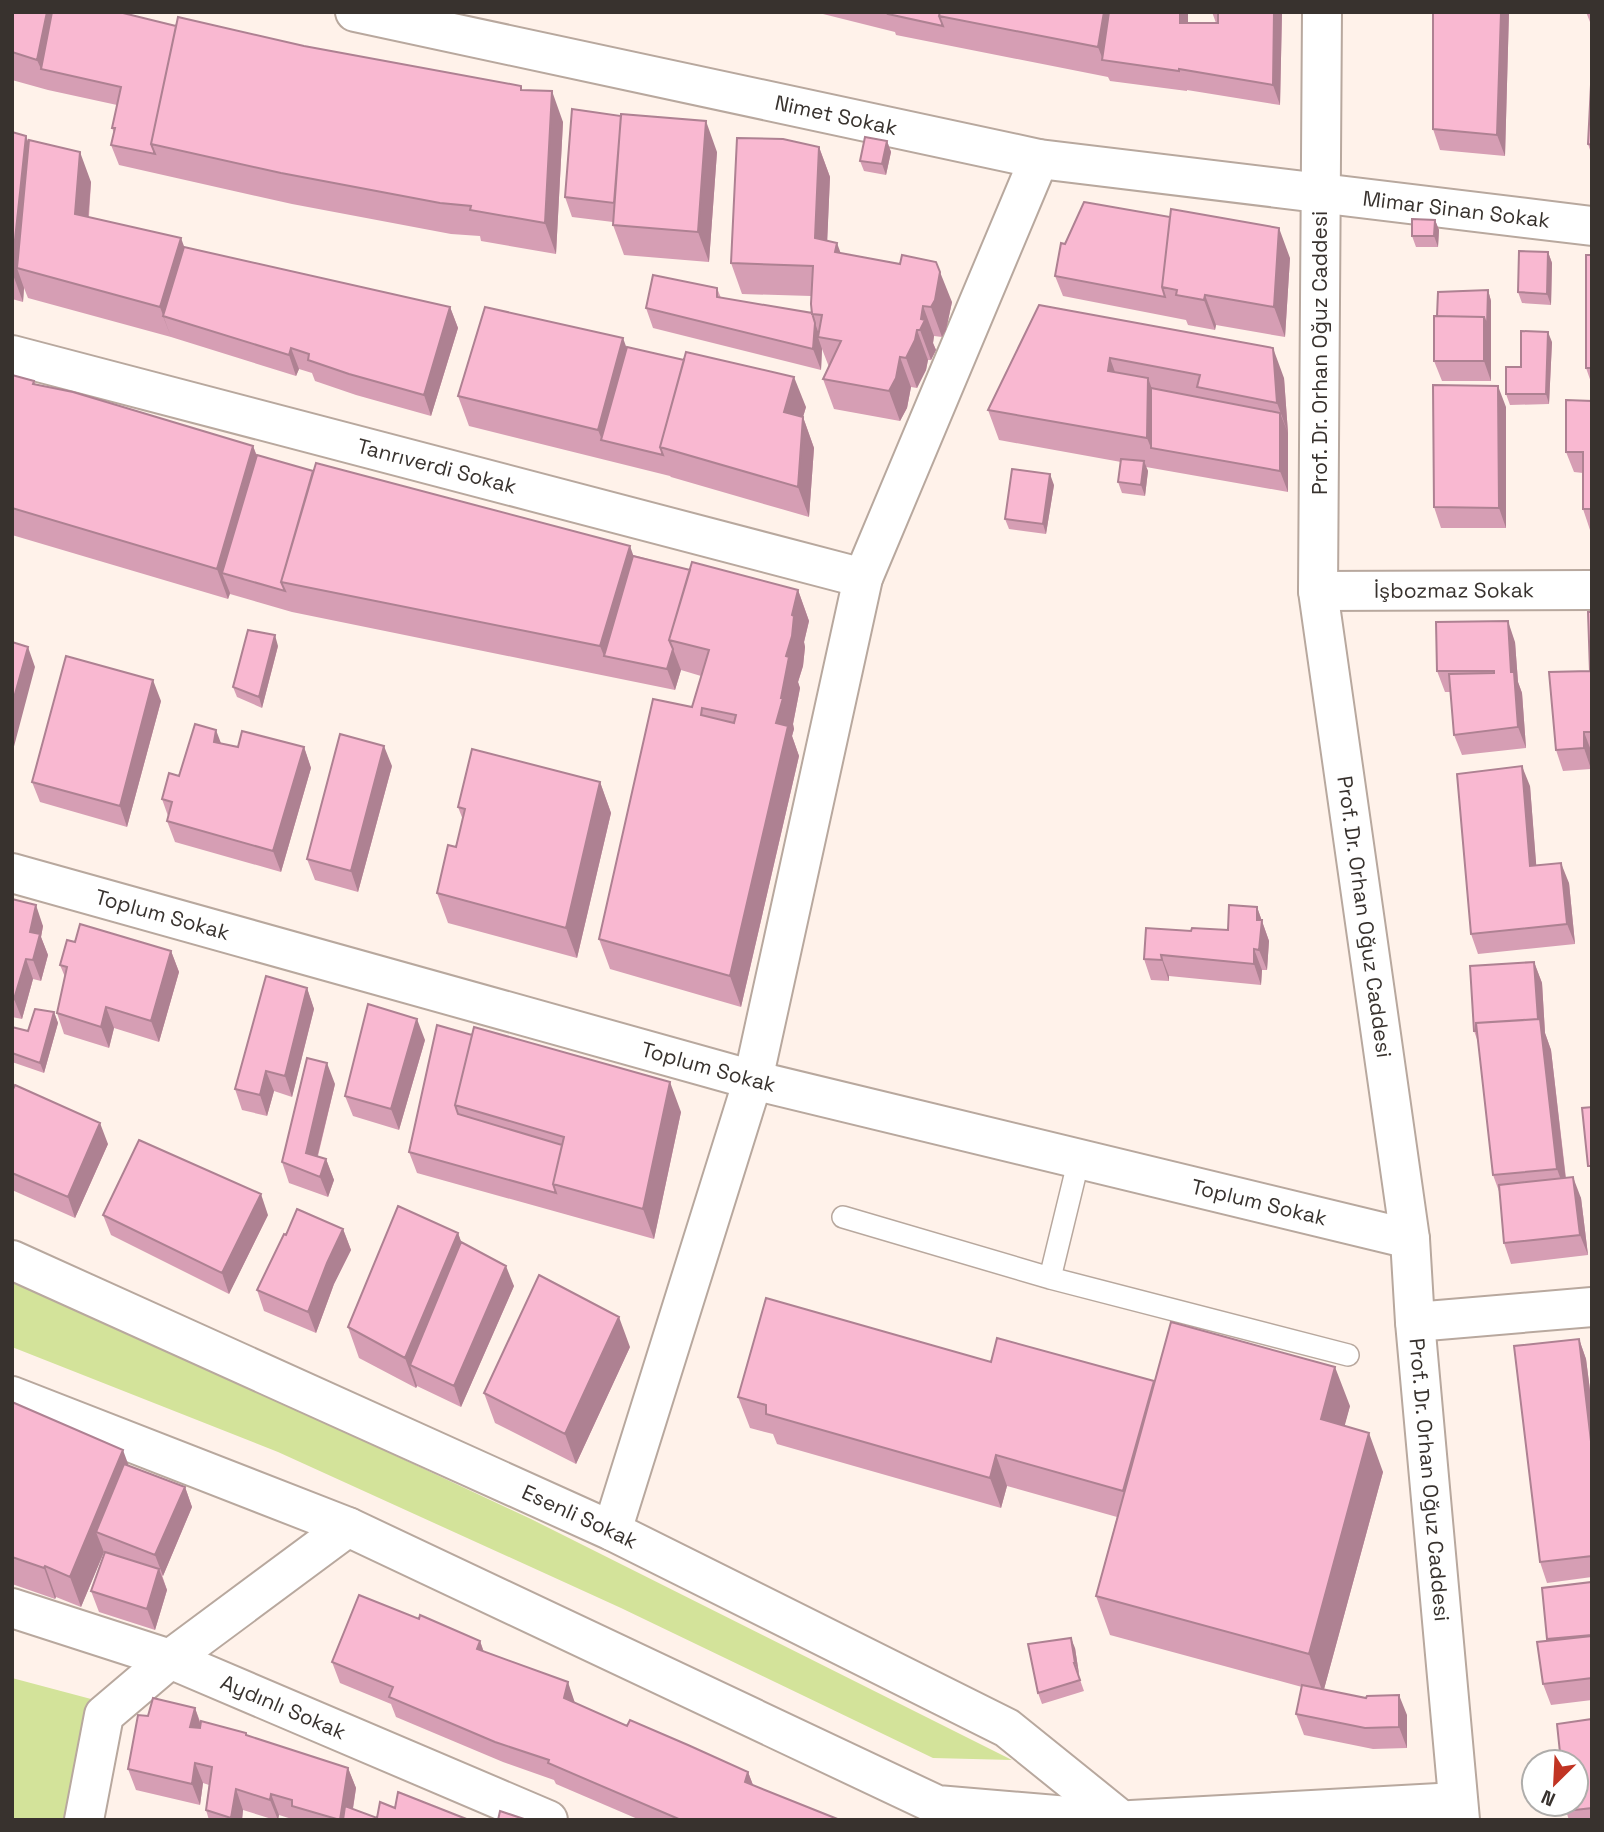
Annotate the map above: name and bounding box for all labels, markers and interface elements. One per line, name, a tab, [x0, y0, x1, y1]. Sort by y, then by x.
street label: Nimet Sokak	[772, 89, 900, 141]
street label: Mimar Sinan Sokak	[1361, 184, 1552, 234]
street label: Prof. Dr. Orhan Oğuz Caddesi	[1306, 211, 1333, 495]
street label: Tanrıverdi Sokak	[354, 432, 519, 500]
street label: İşbozmaz Sokak	[1374, 576, 1534, 604]
street label: Prof. Dr. Orhan Oğuz Caddesi	[1331, 774, 1398, 1059]
street label: Toplum Sokak	[92, 883, 233, 946]
street label: Toplum Sokak	[638, 1035, 779, 1098]
street label: Toplum Sokak	[1189, 1173, 1330, 1231]
street label: Prof. Dr. Orhan Oğuz Caddesi	[1404, 1337, 1456, 1622]
street label: Esenli Sokak	[518, 1478, 642, 1555]
street label: Aydınlı Sokak	[217, 1668, 350, 1745]
north arrow	[1520, 1748, 1590, 1818]
text: N	[1537, 1784, 1559, 1812]

